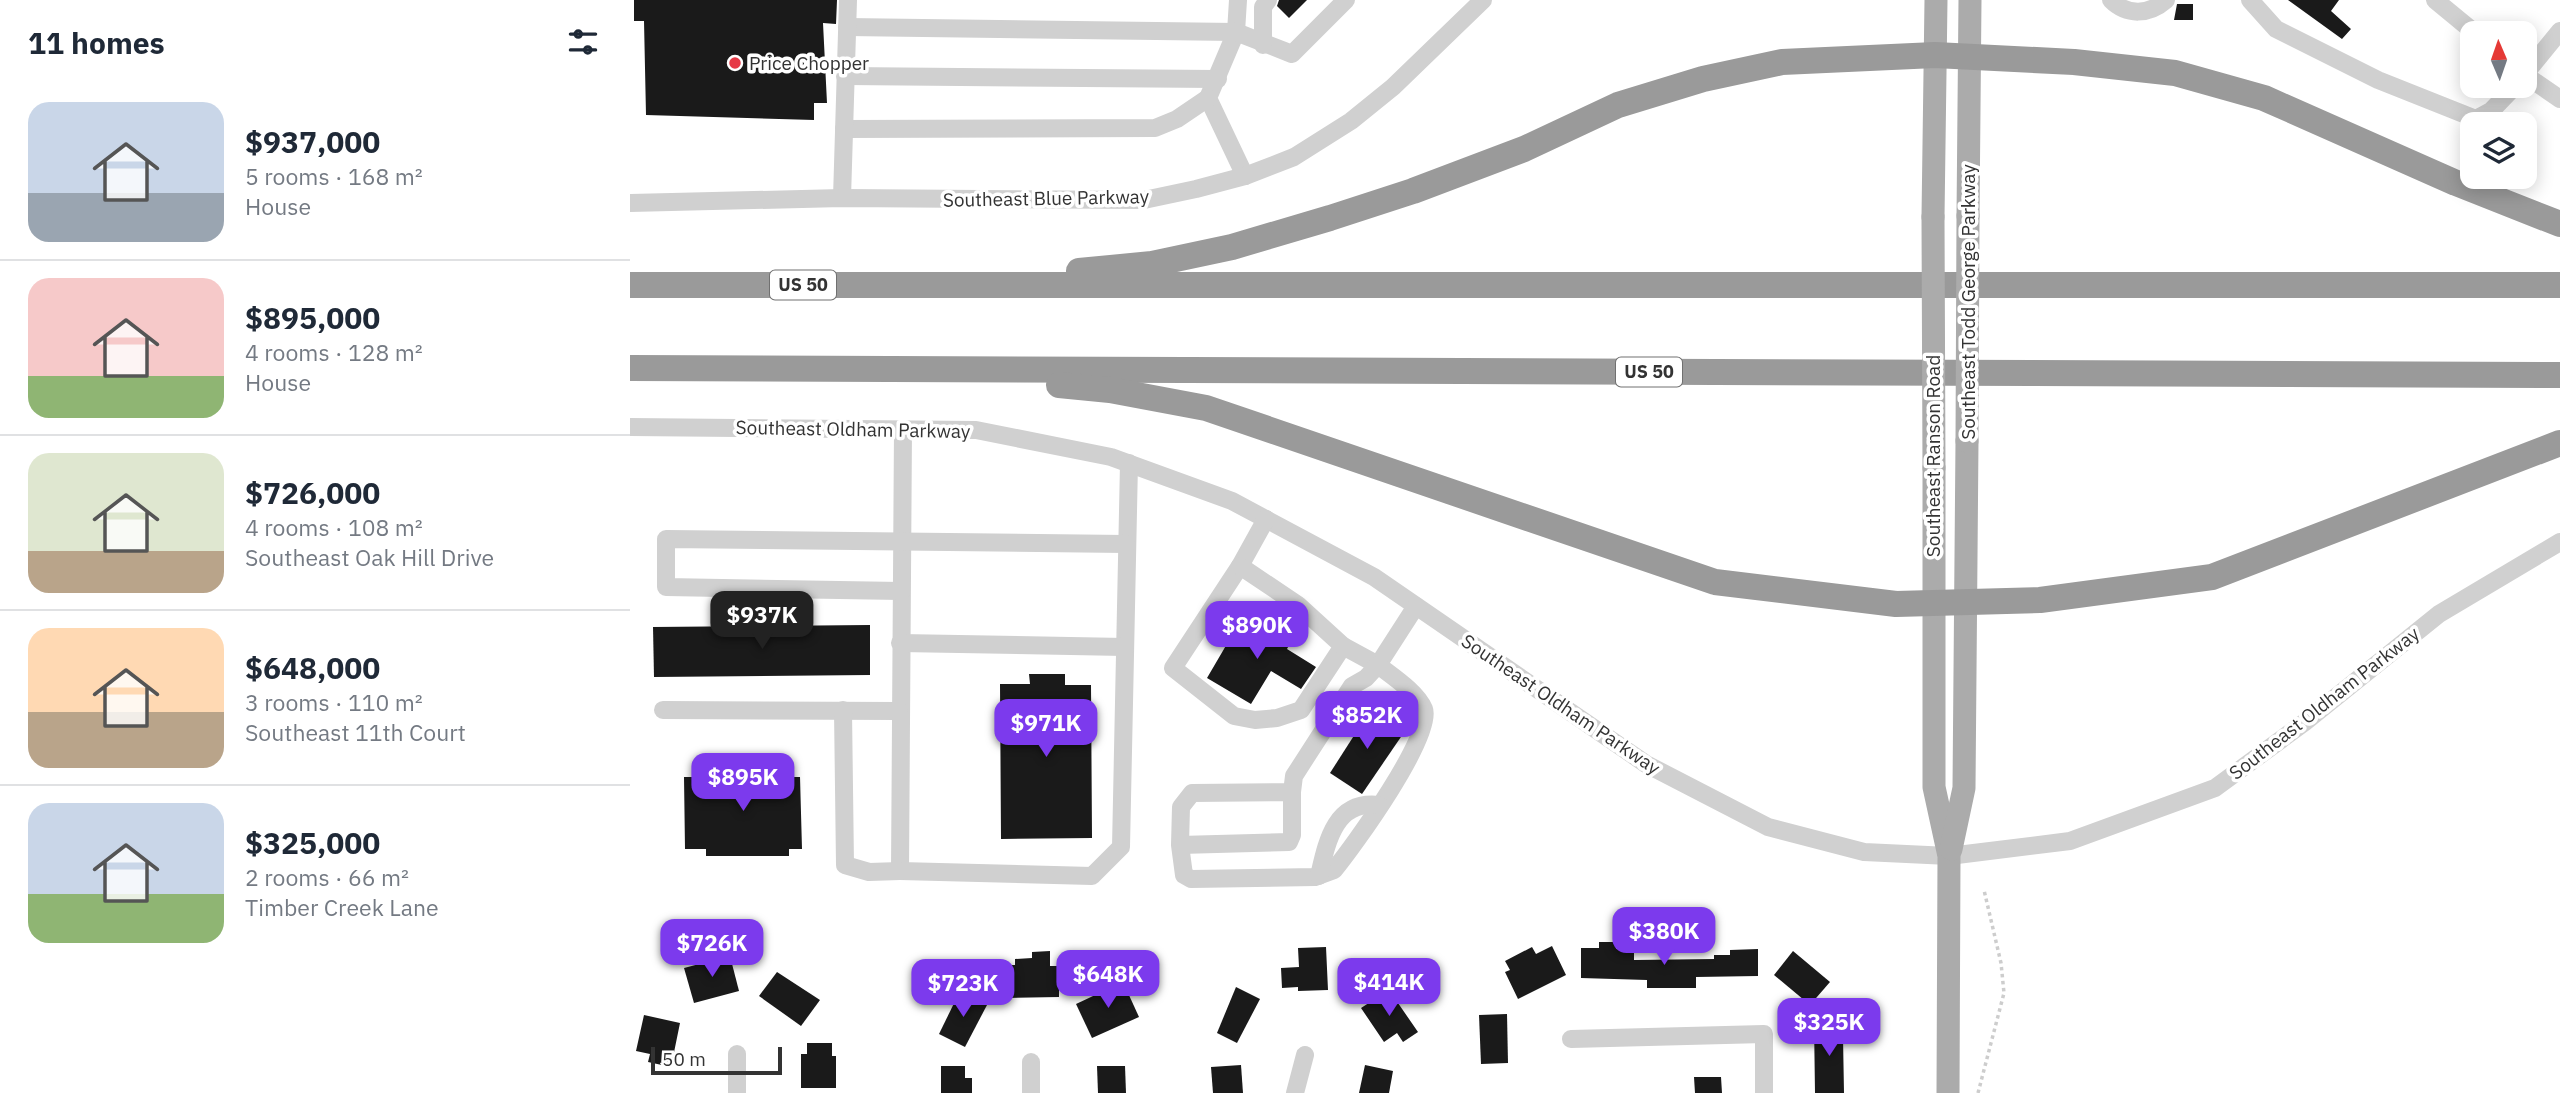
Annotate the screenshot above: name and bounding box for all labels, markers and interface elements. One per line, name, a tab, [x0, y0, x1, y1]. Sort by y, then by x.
north arrow	[2460, 21, 2538, 98]
map controls	[2460, 21, 2537, 189]
text: 11 homes	[28, 23, 165, 62]
icon: filters	[564, 23, 602, 61]
place label: Price Chopper	[749, 51, 869, 75]
marker: Price Chopper	[727, 55, 743, 71]
button: layers	[2460, 112, 2537, 189]
text: $937,000	[245, 122, 380, 161]
icon: home	[84, 130, 168, 214]
text: 5 rooms · 168 m²	[245, 161, 423, 191]
street label: Southeast Todd George Parkway	[1956, 164, 1980, 440]
street label: Southeast Blue Parkway	[943, 184, 1150, 212]
text: House	[245, 191, 311, 221]
road number: US 50	[770, 270, 836, 300]
text: $895,000	[245, 298, 380, 337]
icon: home	[84, 306, 168, 390]
text: 4 rooms · 128 m²	[245, 337, 423, 367]
street label: Southeast Ranson Road	[1921, 355, 1945, 557]
road number: US 50	[1616, 358, 1682, 386]
text: House	[245, 367, 311, 397]
street label: Southeast Oldham Parkway	[735, 415, 971, 443]
text: $726,000	[245, 473, 380, 512]
icon: home	[84, 481, 168, 565]
text: 4 rooms · 108 m²	[245, 512, 423, 542]
text: Southeast Oak Hill Drive	[245, 542, 494, 572]
pin: $937K	[713, 592, 811, 651]
text: $937K	[726, 599, 798, 629]
pin: $890K	[1208, 602, 1306, 661]
text: $890K	[1221, 609, 1293, 639]
street label: Southeast Oldham Parkway	[2224, 621, 2424, 785]
street label: Southeast Oldham Parkway	[1457, 628, 1665, 780]
text: $648,000	[245, 648, 380, 687]
icon: home	[84, 656, 168, 740]
text: 3 rooms · 110 m²	[245, 687, 423, 717]
pin: $852K	[1318, 692, 1416, 751]
text: $852K	[1331, 699, 1403, 729]
pin: $971K	[997, 700, 1095, 759]
text: $971K	[1010, 707, 1082, 737]
text: Southeast 11th Court	[245, 717, 466, 747]
pin: $895K	[694, 754, 792, 813]
text: $895K	[707, 761, 779, 791]
text: $325,000	[245, 823, 380, 862]
icon: home	[84, 831, 168, 915]
text: 2 rooms · 66 m²	[245, 862, 409, 892]
text: Timber Creek Lane	[245, 892, 439, 922]
pin: $380K	[1615, 908, 1713, 967]
text: $380K	[1628, 915, 1700, 945]
pin: $726K	[663, 920, 761, 979]
text: $726K	[676, 927, 748, 957]
pin: $648K	[1059, 950, 1157, 1010]
text: $648K	[1072, 958, 1144, 988]
pin: $414K	[1340, 958, 1438, 1018]
pin: $723K	[914, 960, 1012, 1019]
text: $414K	[1353, 966, 1425, 996]
text: $723K	[927, 967, 999, 997]
pin: $325K	[1780, 998, 1878, 1058]
text: $325K	[1793, 1006, 1865, 1036]
scale bar	[651, 1044, 782, 1076]
text: 50 m	[662, 1047, 706, 1071]

